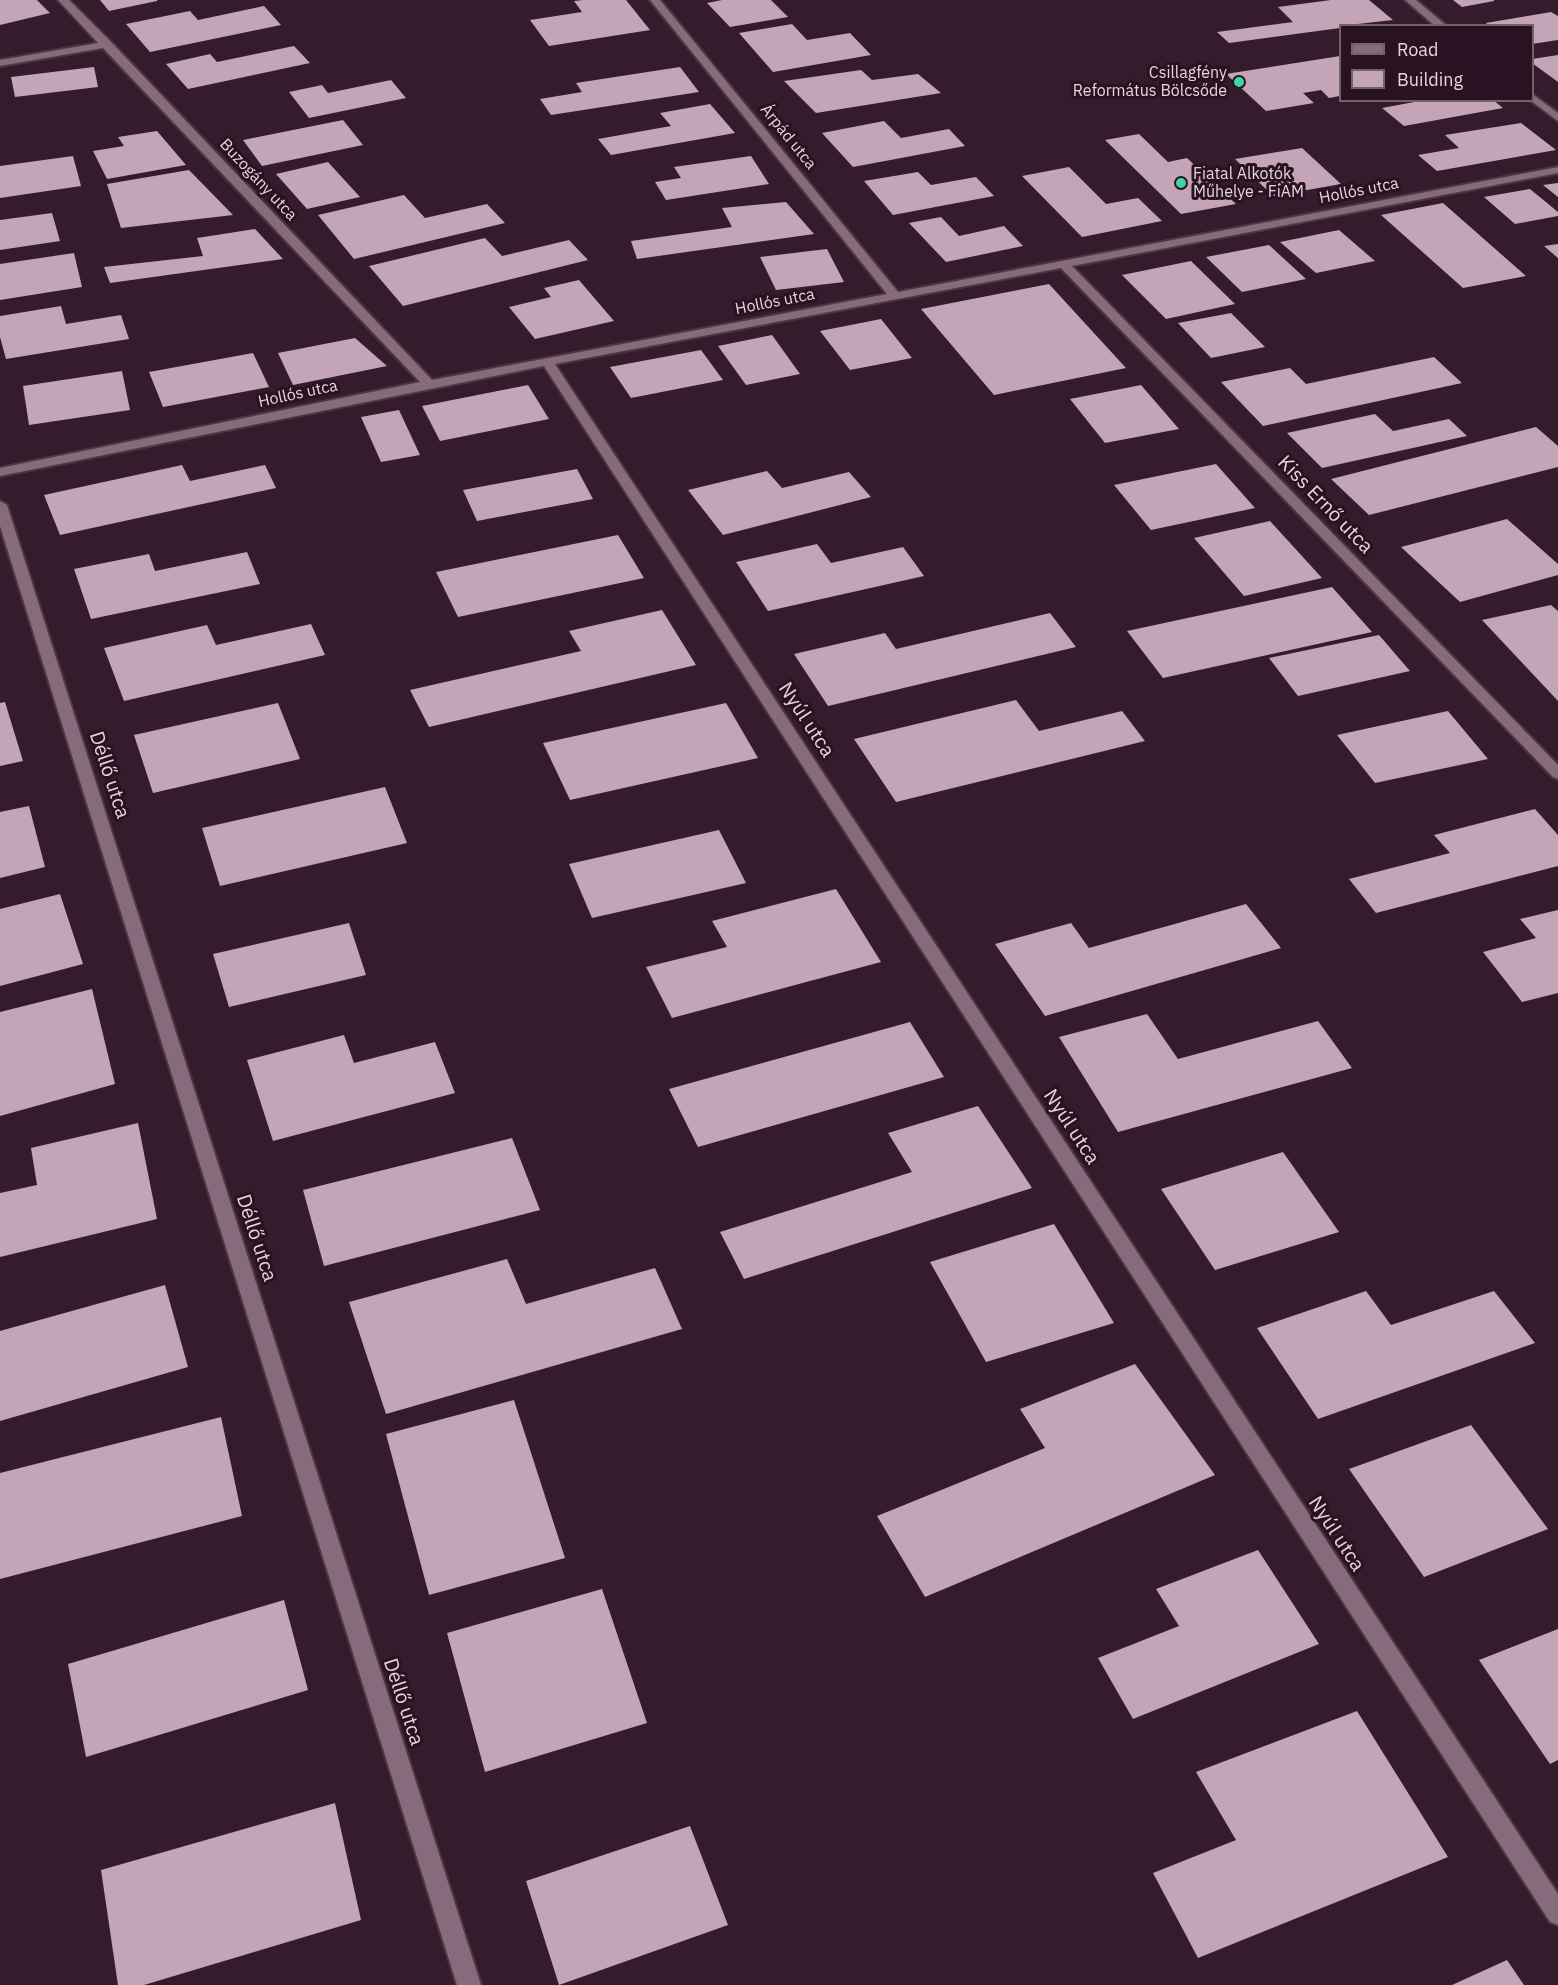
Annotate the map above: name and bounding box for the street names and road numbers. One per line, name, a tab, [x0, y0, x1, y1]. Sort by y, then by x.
street label: Árpád utca	[756, 101, 820, 173]
street label: Buzogány utca	[215, 135, 301, 225]
street label: Hollós utca	[1318, 174, 1400, 208]
street label: Hollós utca	[734, 285, 816, 319]
street label: Hollós utca	[257, 376, 339, 412]
street label: Kiss Ernő utca	[1272, 451, 1378, 559]
street label: Nyúl utca	[773, 678, 839, 762]
street label: Déllő utca	[84, 728, 134, 822]
street label: Nyúl utca	[1038, 1085, 1104, 1169]
street label: Déllő utca	[231, 1191, 281, 1285]
street label: Nyúl utca	[1303, 1492, 1369, 1576]
street label: Déllő utca	[378, 1655, 428, 1749]

